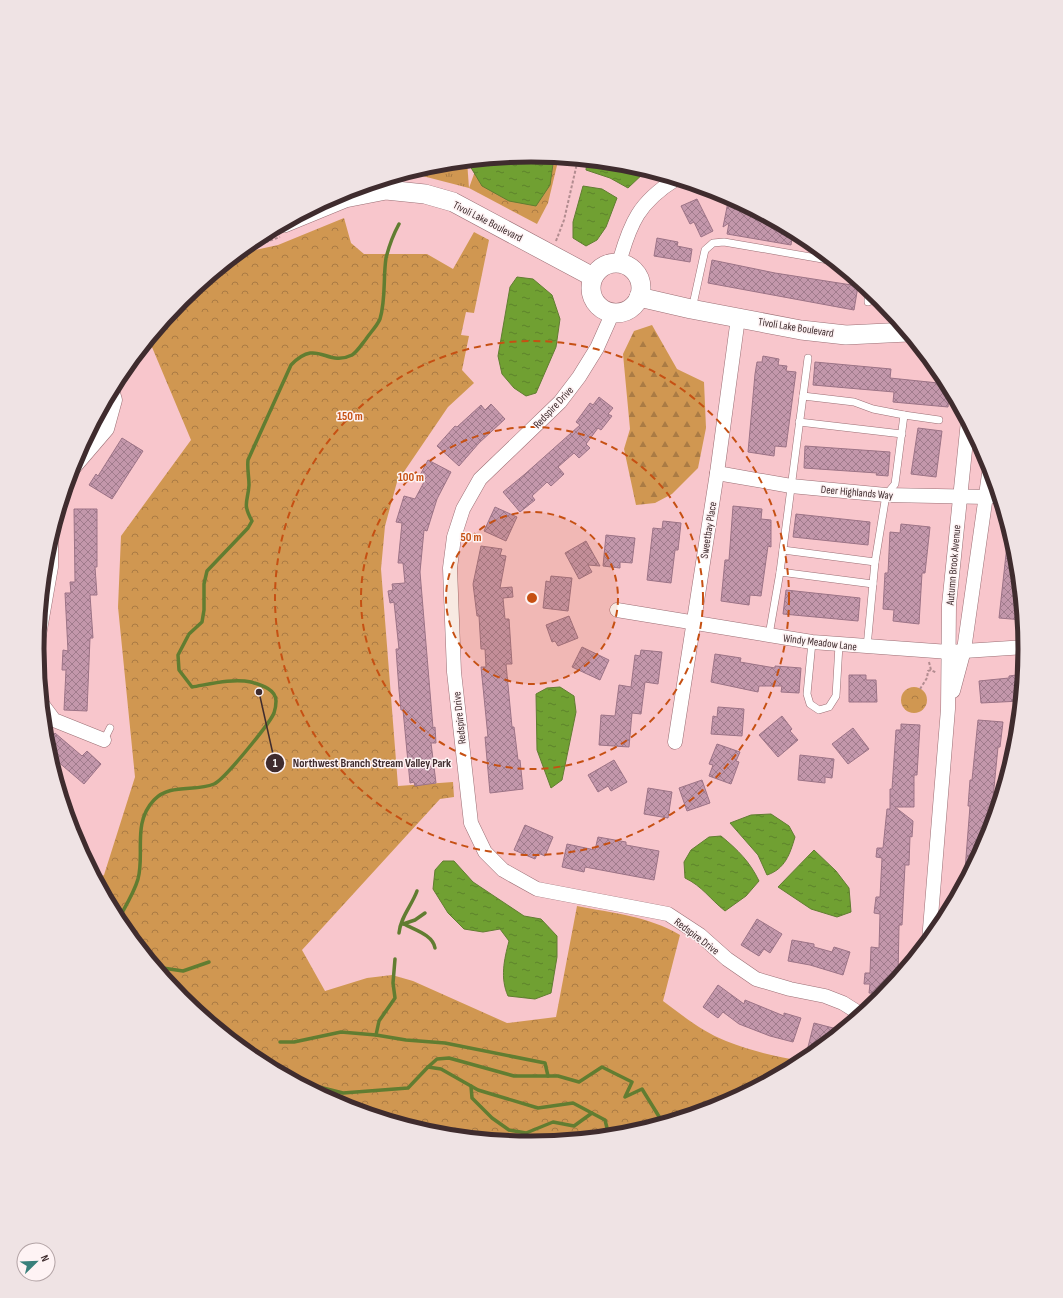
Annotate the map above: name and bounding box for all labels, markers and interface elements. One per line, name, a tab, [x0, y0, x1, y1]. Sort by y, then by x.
street label: Tivoli Lake Boulevard	[451, 198, 525, 245]
street label: Tivoli Lake Boulevard	[757, 315, 835, 340]
street label: Redspire Drive	[531, 384, 576, 431]
text: 150 m	[337, 409, 363, 424]
text: 100 m	[398, 470, 424, 485]
street label: Deer Highlands Way	[820, 483, 894, 502]
street label: Sweetbay Place	[698, 501, 719, 559]
street label: Autumn Brook Avenue	[943, 524, 963, 607]
text: 50 m	[461, 530, 481, 545]
centre of rings	[525, 591, 539, 605]
street label: Windy Meadow Lane	[782, 632, 858, 653]
street label: Redspire Drive	[450, 691, 469, 745]
callout: Northwest Branch Stream Valley Park	[265, 751, 459, 775]
text: 1	[273, 756, 278, 771]
text: Northwest Branch Stream Valley Park	[293, 756, 451, 771]
street label: Redspire Drive	[672, 915, 722, 958]
north arrow	[16, 1242, 56, 1282]
text: N	[38, 1253, 52, 1264]

